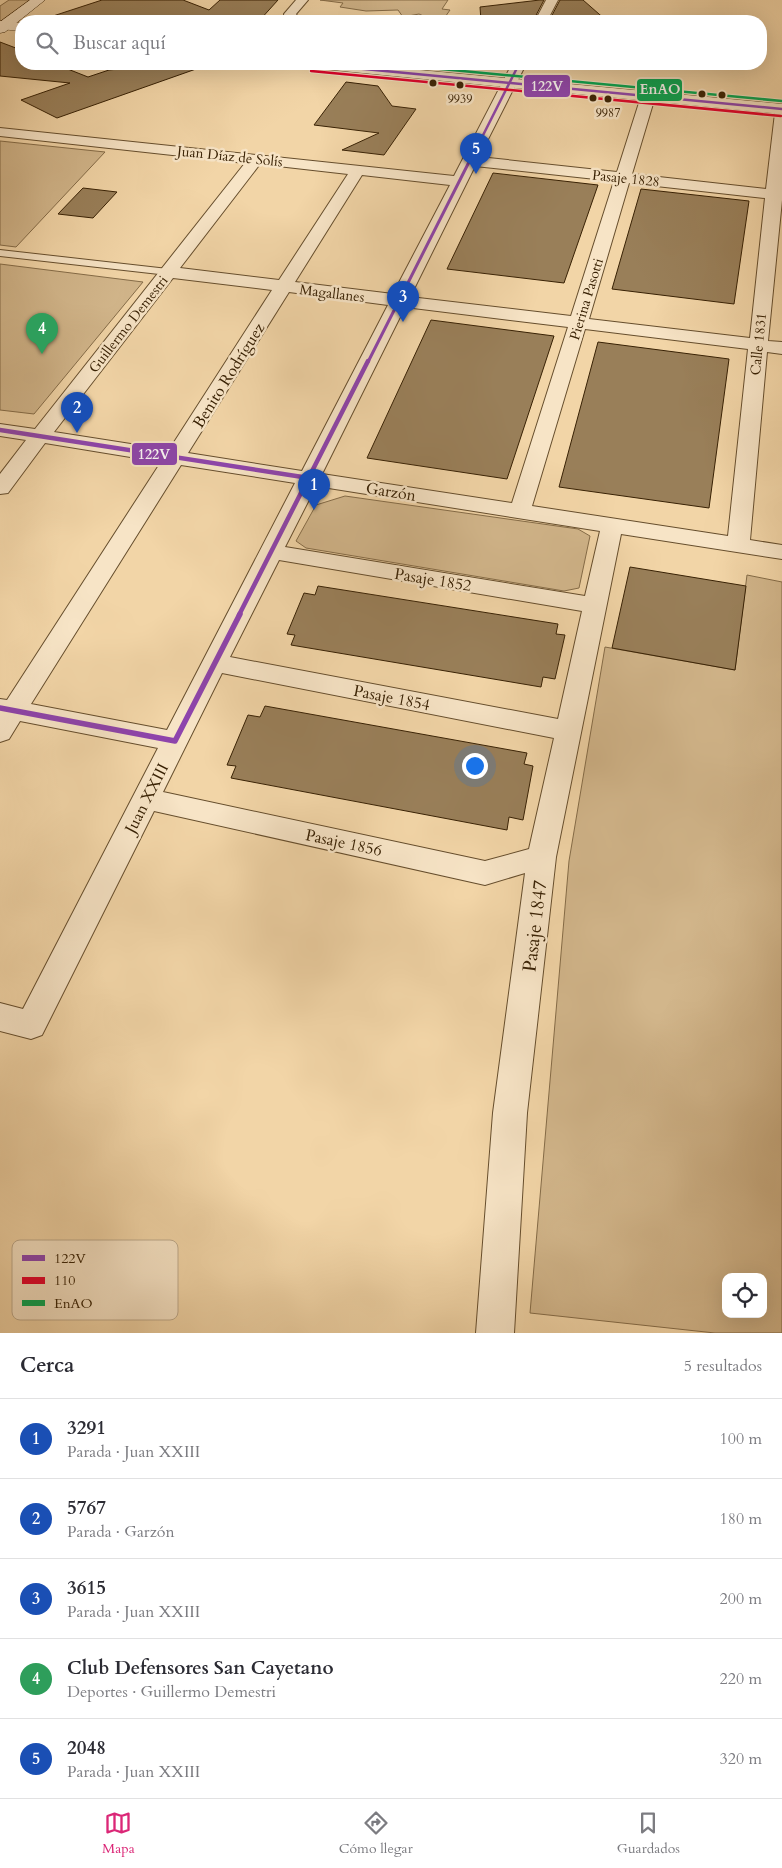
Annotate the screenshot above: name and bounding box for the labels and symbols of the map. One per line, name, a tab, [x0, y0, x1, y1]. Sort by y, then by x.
line badge: 122V	[523, 74, 571, 98]
text: 122V	[531, 77, 563, 96]
unlabelled marker	[428, 78, 438, 88]
line badge: EnAO	[636, 78, 683, 102]
marker: 9939	[455, 80, 465, 90]
text: EnAO	[640, 80, 680, 99]
unlabelled marker	[697, 89, 707, 99]
unlabelled marker	[717, 90, 727, 100]
place label: 9939	[448, 91, 472, 107]
unlabelled marker	[588, 93, 598, 103]
marker: 9987	[603, 94, 613, 104]
place label: 9987	[596, 105, 620, 121]
pin: 5	[460, 133, 492, 174]
street label: Juan Díaz de Solís	[174, 141, 284, 172]
street label: Pasaje 1828	[591, 166, 661, 191]
street label: Pierina Pasotti	[565, 256, 608, 342]
street label: Guillermo Demestri	[84, 272, 172, 377]
street label: Magallanes	[298, 280, 366, 307]
pin: 3	[387, 281, 419, 322]
street label: Calle 1831	[746, 312, 771, 376]
pin: 4	[26, 313, 58, 354]
street label: Benito Rodríguez	[188, 319, 270, 432]
pin: 2	[61, 392, 93, 433]
line badge: 122V	[131, 442, 178, 466]
text: 122V	[138, 445, 170, 464]
pin: 1	[298, 469, 330, 510]
street label: Garzón	[364, 477, 417, 507]
street label: Pasaje 1852	[393, 563, 473, 597]
street label: Pasaje 1854	[352, 680, 432, 716]
your location	[462, 753, 488, 779]
street label: Juan XXIII	[119, 760, 174, 839]
street label: Pasaje 1856	[304, 824, 384, 862]
street label: Pasaje 1847	[516, 879, 554, 973]
legend	[12, 1240, 178, 1320]
text: 122V	[54, 1249, 87, 1268]
text: 110	[54, 1271, 76, 1290]
text: EnAO	[54, 1294, 93, 1313]

